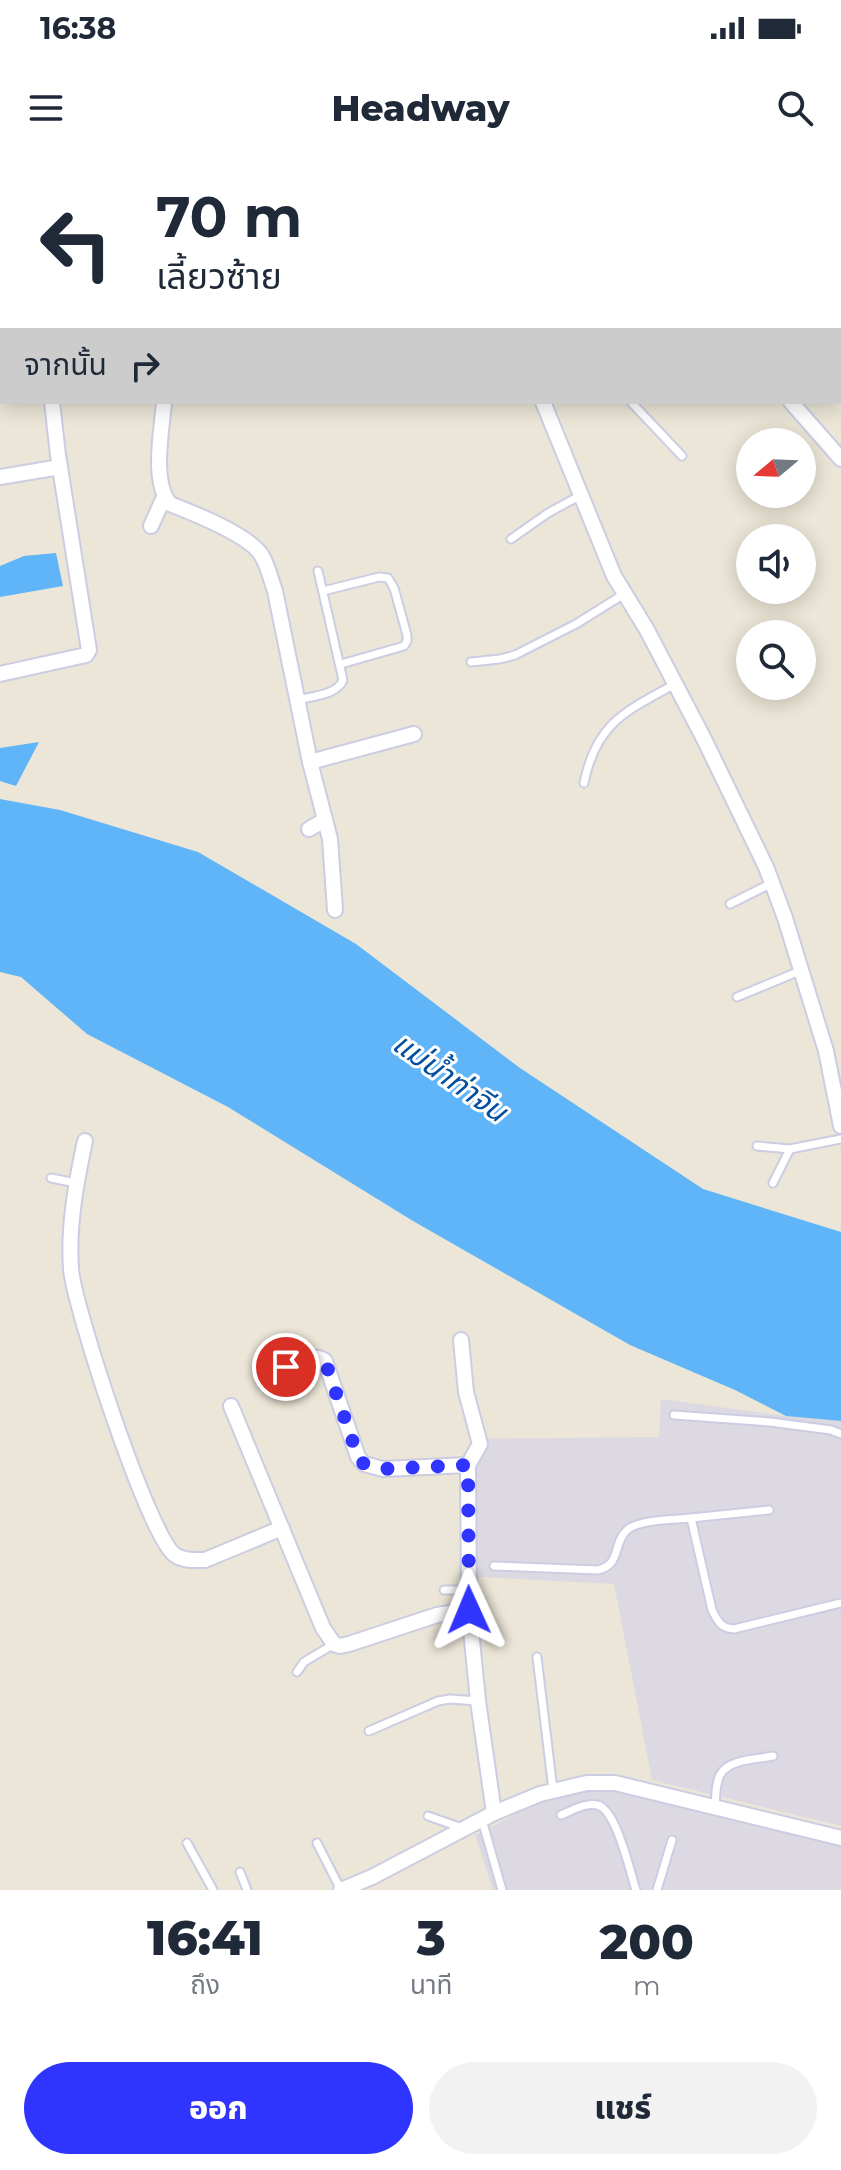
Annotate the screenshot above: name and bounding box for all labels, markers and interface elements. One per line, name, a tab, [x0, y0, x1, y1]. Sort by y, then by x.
text: 16:38	[40, 10, 116, 47]
icon: menu	[24, 86, 68, 130]
text: Headway	[332, 86, 510, 130]
icon: search	[773, 86, 817, 130]
text: 70 m	[156, 183, 302, 251]
icon: left	[24, 192, 128, 296]
text: เลี้ยวซ้าย	[156, 254, 282, 298]
icon: right	[123, 344, 167, 388]
text: จากนั้น	[24, 346, 107, 383]
north arrow	[736, 428, 816, 508]
map controls	[736, 428, 816, 700]
button: sound	[736, 524, 816, 604]
button: search	[736, 620, 816, 700]
water label: แม่น้ำท่าจีน	[386, 1023, 517, 1131]
pin	[252, 1333, 320, 1401]
icon: arrive	[264, 1345, 308, 1389]
position arrow	[427, 1568, 511, 1652]
text: 16:41	[147, 1909, 263, 1967]
text: 3	[417, 1909, 446, 1967]
text: 200	[599, 1913, 694, 1971]
text: ถึง	[190, 1969, 220, 2001]
text: นาที	[410, 1969, 452, 2001]
text: m	[633, 1970, 661, 2002]
button: ออก	[24, 2062, 413, 2154]
button: แชร์	[429, 2062, 817, 2154]

